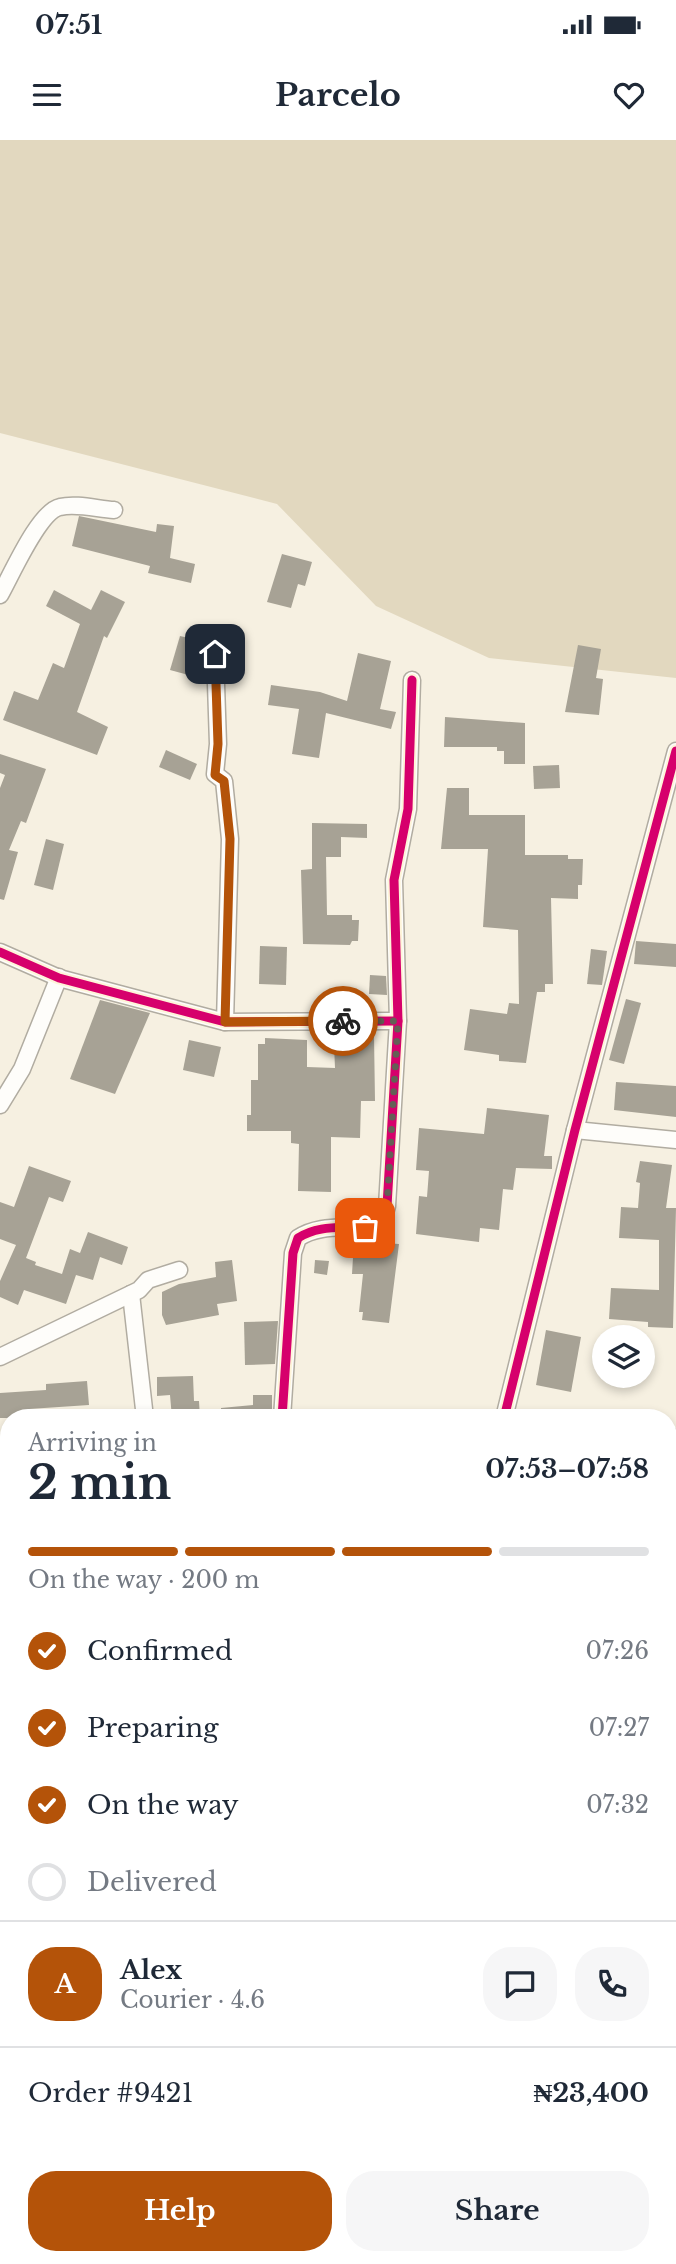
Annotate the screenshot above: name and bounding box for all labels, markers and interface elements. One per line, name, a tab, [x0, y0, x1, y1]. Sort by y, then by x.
text: 07:51	[35, 9, 102, 41]
text: Parcelo	[275, 75, 401, 115]
icon: menu	[28, 76, 66, 114]
icon: heart	[610, 76, 648, 114]
pin	[185, 624, 245, 684]
icon: home	[196, 635, 234, 673]
courier	[308, 986, 378, 1056]
icon: bike	[324, 1002, 362, 1040]
pin	[335, 1198, 395, 1258]
icon: bag	[346, 1209, 384, 1247]
map controls	[592, 1325, 655, 1388]
button: layers	[592, 1325, 655, 1388]
text: Arriving in	[28, 1429, 157, 1457]
text: 07:53–07:58	[485, 1453, 649, 1485]
text: 2 min	[28, 1454, 171, 1511]
text: On the way · 200 m	[28, 1566, 260, 1594]
icon: check	[28, 1632, 66, 1670]
text: Confirmed	[87, 1635, 232, 1667]
text: 07:26	[586, 1637, 649, 1665]
icon: check	[28, 1709, 66, 1747]
text: Preparing	[87, 1712, 219, 1744]
text: 07:27	[589, 1714, 649, 1742]
icon: check	[28, 1786, 66, 1824]
text: On the way	[87, 1789, 239, 1821]
text: 07:32	[586, 1791, 649, 1819]
text: Delivered	[87, 1866, 217, 1898]
button: chat	[483, 1947, 557, 2021]
button: phone	[575, 1947, 649, 2021]
text: Alex	[120, 1954, 182, 1986]
text: A	[54, 1968, 76, 2000]
text: Courier · 4.6	[120, 1986, 265, 2014]
text: Order #9421	[28, 2077, 193, 2109]
text: ₦23,400	[533, 2077, 649, 2109]
button: Help	[28, 2171, 332, 2251]
button: Share	[346, 2171, 649, 2251]

